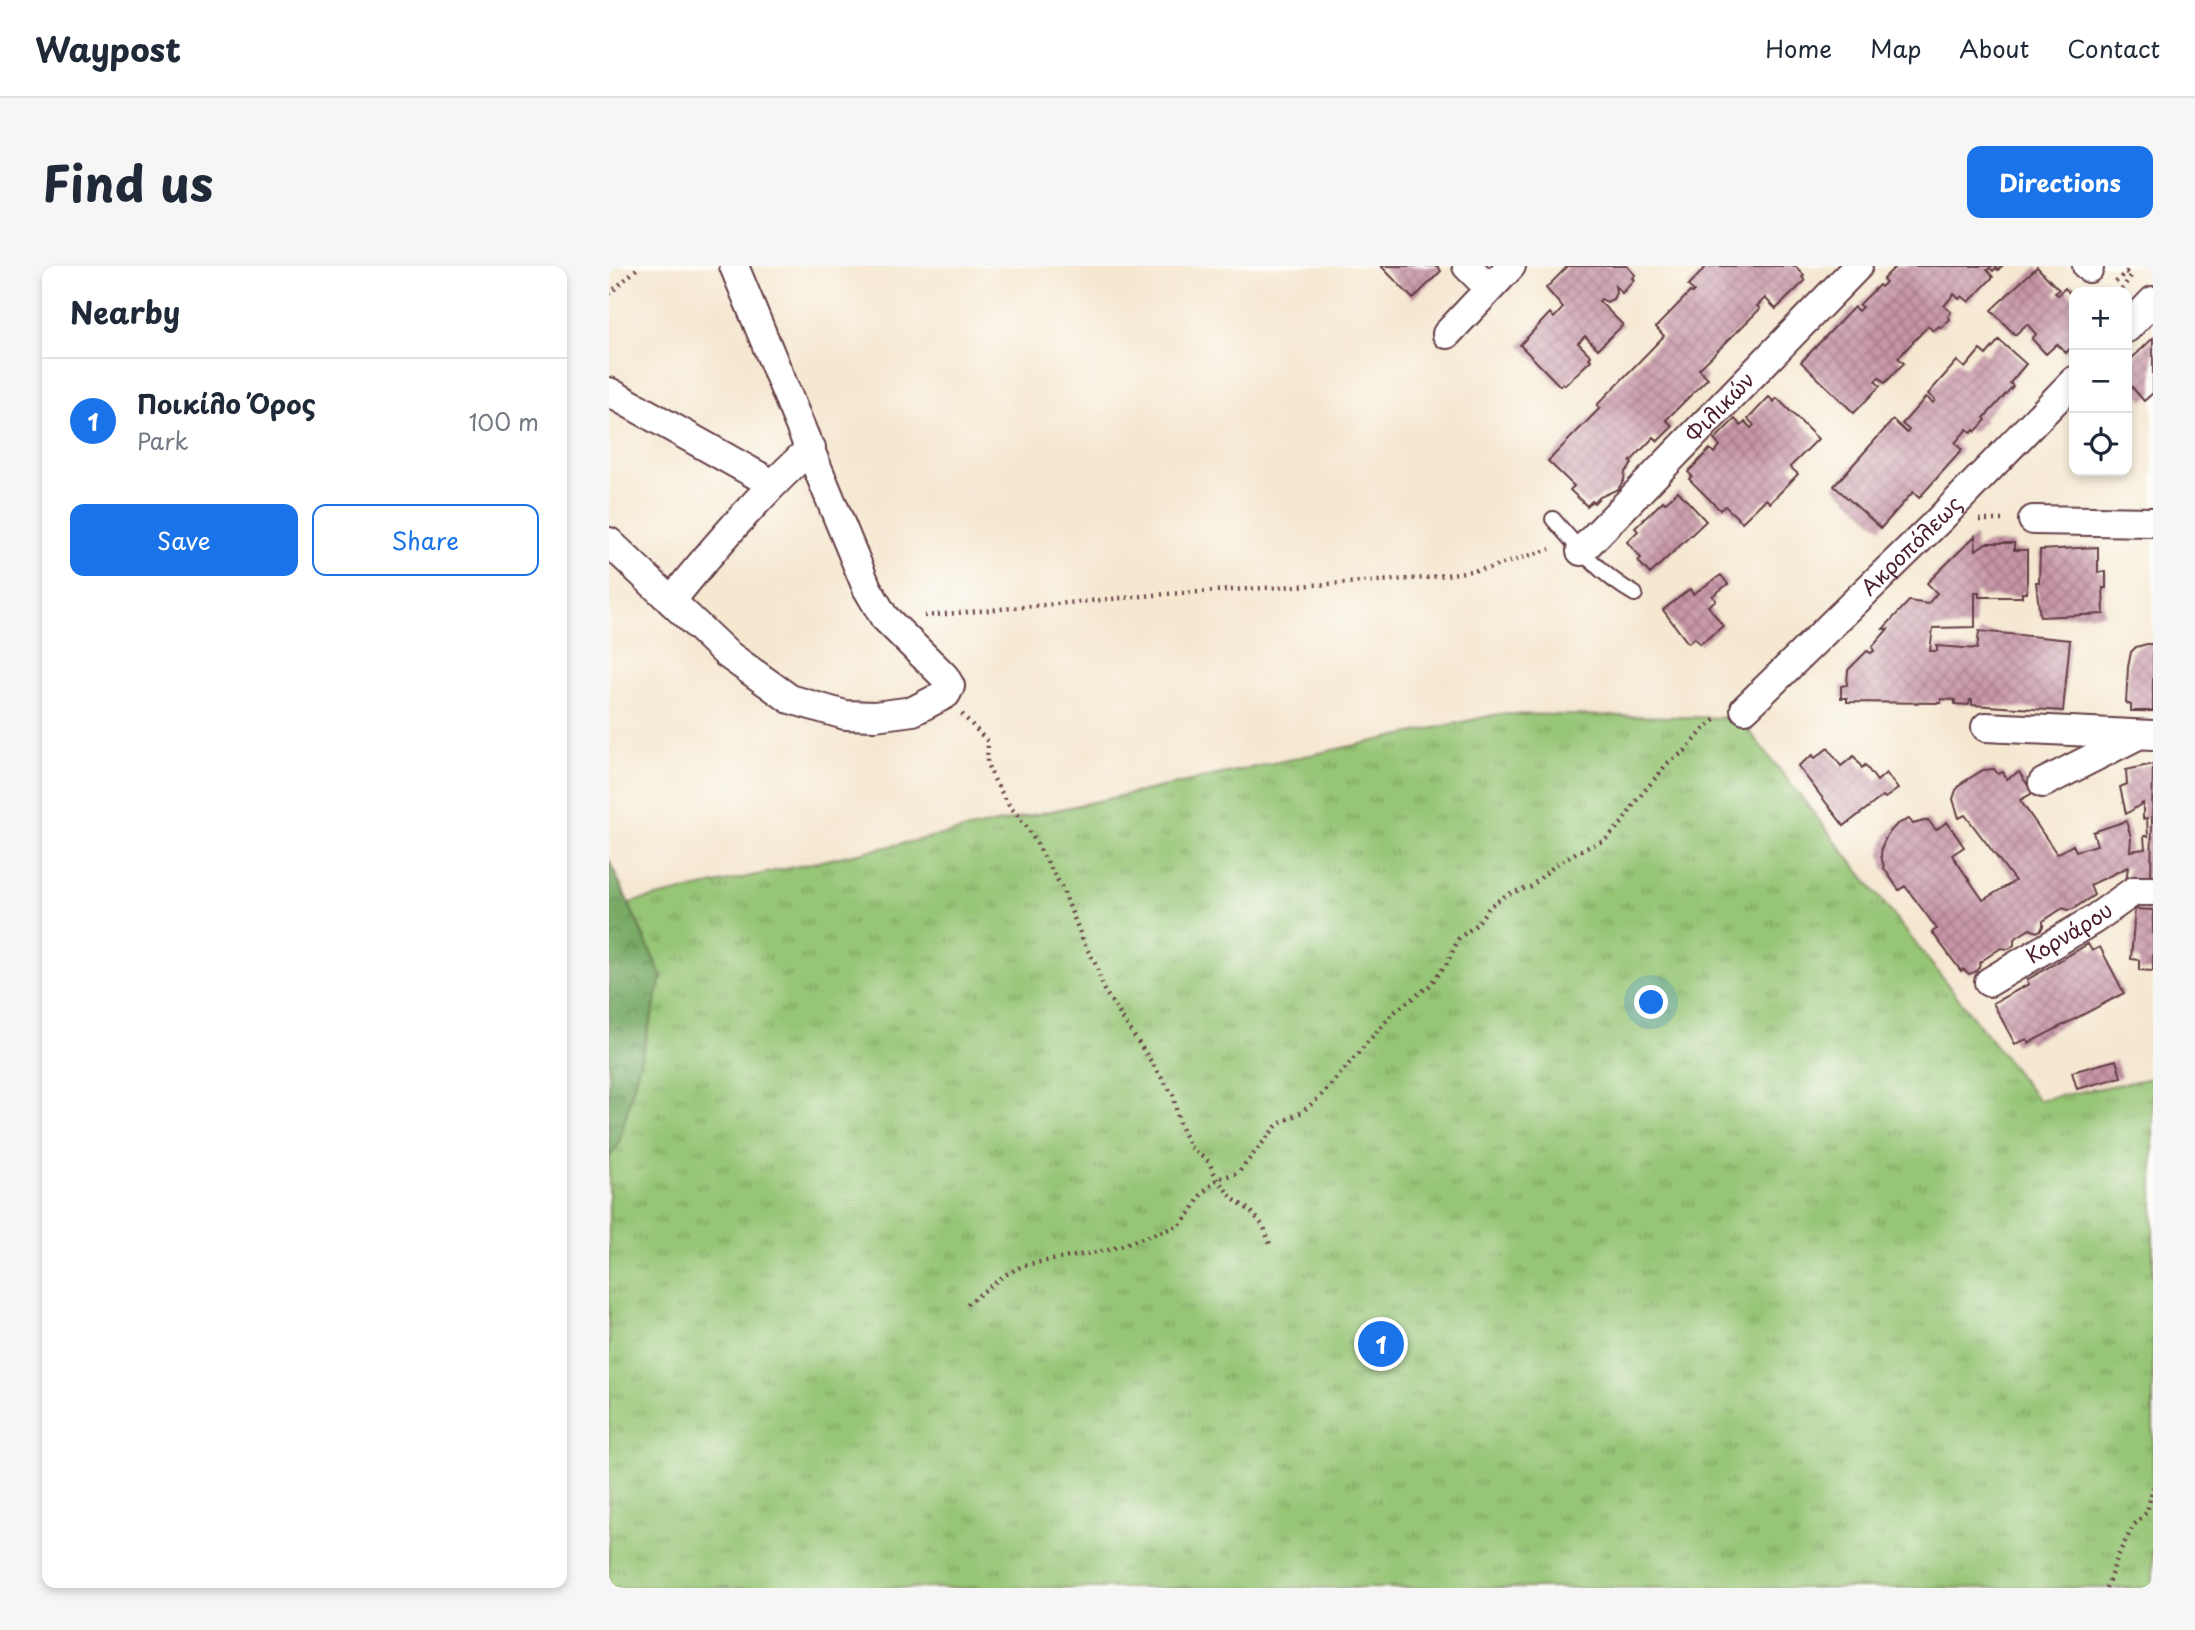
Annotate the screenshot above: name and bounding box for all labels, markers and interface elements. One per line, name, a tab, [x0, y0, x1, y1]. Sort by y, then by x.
text: Waypost	[35, 23, 181, 73]
text: Home	[1765, 30, 1832, 66]
text: Map	[1870, 30, 1921, 66]
text: About	[1959, 30, 2029, 66]
text: Contact	[2067, 30, 2160, 66]
text: Find us	[42, 145, 213, 219]
button: Directions	[1967, 146, 2153, 218]
map controls	[2069, 287, 2132, 476]
button: +	[2069, 287, 2132, 350]
text: Nearby	[70, 289, 180, 334]
button: −	[2069, 350, 2132, 413]
street label: Φιλικών	[1677, 364, 1761, 449]
text: Ποικίλο Όρος	[137, 384, 316, 423]
text: 1	[88, 404, 99, 439]
text: 100 m	[469, 404, 539, 439]
button: locate	[2069, 413, 2132, 476]
text: Park	[137, 423, 188, 458]
street label: Ακροπόλεως	[1852, 488, 1968, 602]
button: Save	[70, 504, 298, 576]
button: Share	[312, 504, 539, 576]
street label: Κορνάρου	[2019, 893, 2118, 971]
your location	[1634, 985, 1668, 1019]
pin: 1	[1358, 1318, 1404, 1370]

